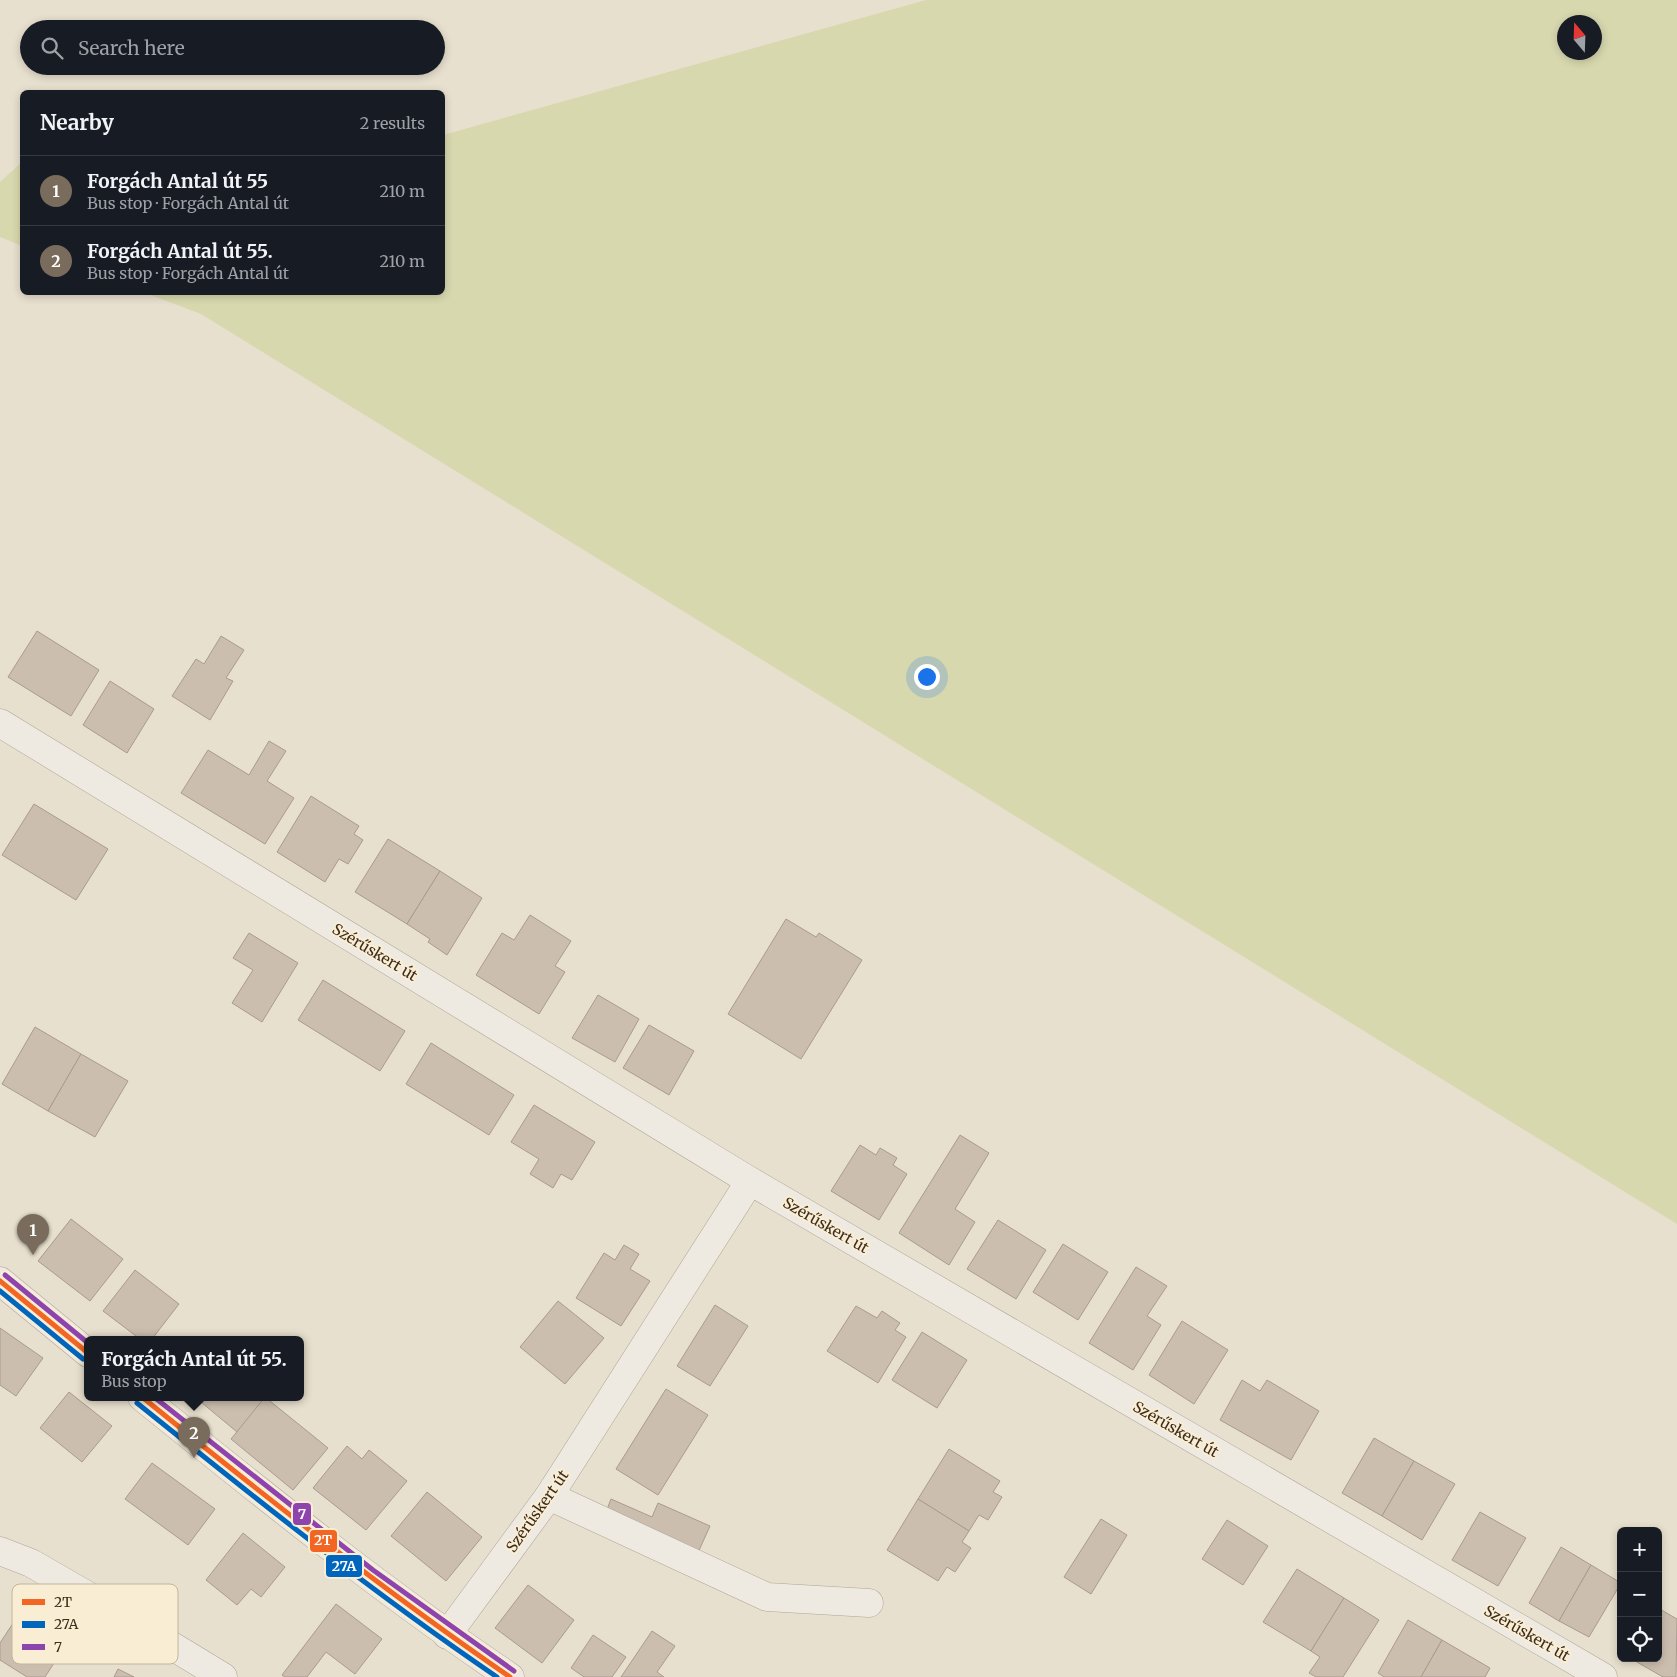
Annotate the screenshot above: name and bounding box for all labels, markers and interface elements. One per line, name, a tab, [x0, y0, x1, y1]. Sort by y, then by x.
north arrow	[1557, 15, 1602, 60]
search box	[20, 20, 445, 75]
icon: search	[38, 34, 66, 62]
text: Search here	[78, 36, 185, 60]
text: Nearby	[40, 109, 114, 136]
text: 2 results	[360, 113, 425, 133]
text: Forgách Antal út 55	[87, 169, 268, 193]
text: 1	[52, 181, 60, 201]
text: 210 m	[380, 181, 425, 201]
text: Bus stop · Forgách Antal út	[87, 193, 289, 213]
text: Forgách Antal út 55.	[87, 239, 273, 263]
text: 2	[51, 251, 61, 271]
text: 210 m	[380, 251, 425, 271]
text: Bus stop · Forgách Antal út	[87, 263, 289, 283]
your location	[914, 664, 940, 690]
street label: Szérűskert út	[329, 919, 421, 985]
street label: Szérűskert út	[780, 1193, 872, 1257]
pin: 1	[17, 1214, 49, 1255]
popup	[84, 1336, 304, 1401]
text: Forgách Antal út 55.	[101, 1347, 287, 1371]
text: Bus stop	[101, 1371, 166, 1391]
street label: Szérűskert út	[1130, 1397, 1222, 1461]
pin: 2	[178, 1417, 210, 1458]
street label: Szérűskert út	[502, 1466, 572, 1556]
line badge: 7	[292, 1502, 312, 1526]
text: 7	[298, 1505, 306, 1523]
map controls	[1617, 1527, 1662, 1662]
button: +	[1617, 1527, 1662, 1572]
line badge: 2T	[309, 1529, 338, 1553]
text: 2T	[314, 1531, 332, 1549]
line badge: 27A	[325, 1554, 363, 1578]
text: 27A	[332, 1557, 357, 1575]
button: −	[1617, 1572, 1662, 1617]
legend	[12, 1584, 178, 1664]
text: 2T	[54, 1593, 72, 1611]
street label: Szérűskert út	[1481, 1601, 1573, 1665]
text: 27A	[54, 1615, 78, 1633]
button: locate	[1617, 1617, 1662, 1662]
text: 7	[54, 1638, 62, 1656]

